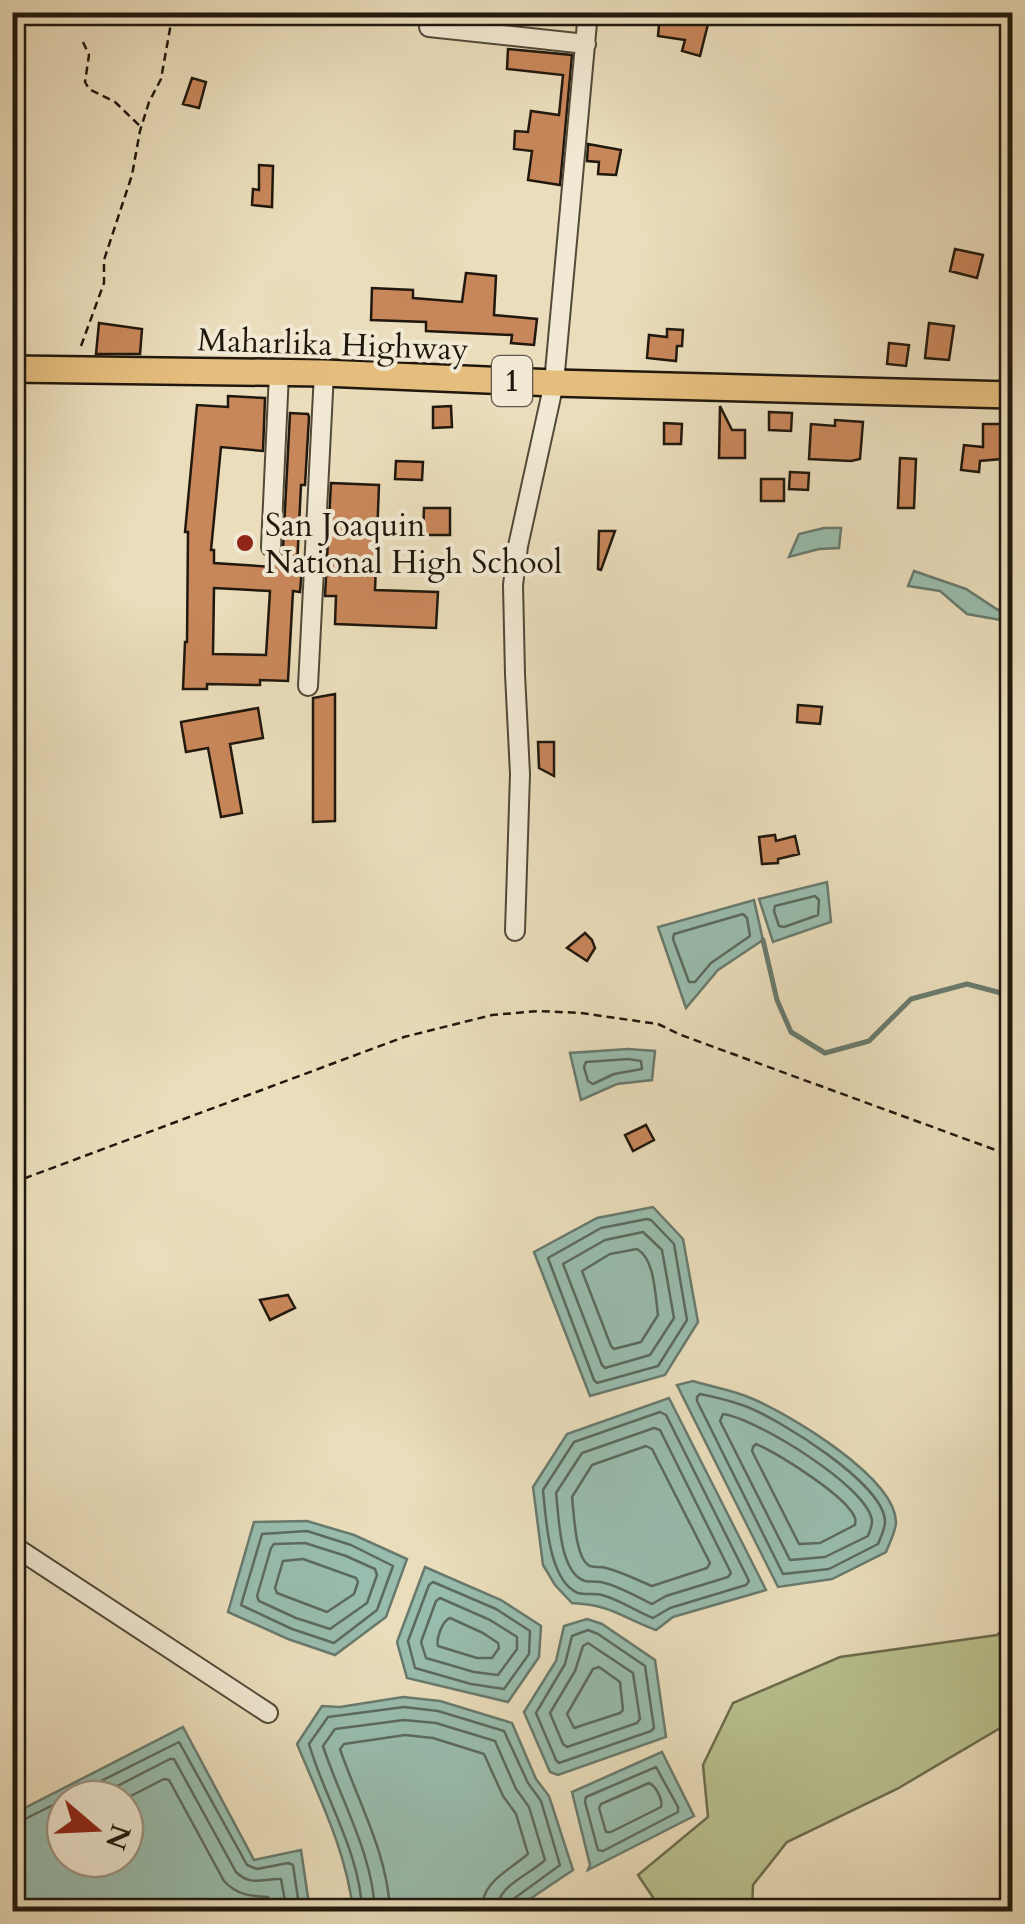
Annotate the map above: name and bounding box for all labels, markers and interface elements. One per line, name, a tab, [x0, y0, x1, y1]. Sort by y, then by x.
street label: Maharlika Highway	[197, 318, 469, 372]
road number: 1	[492, 356, 532, 406]
place label: San Joaquin National High School	[265, 504, 562, 585]
marker: San Joaquin National High School	[234, 532, 256, 554]
north arrow	[45, 1779, 145, 1879]
text: N	[96, 1819, 140, 1854]

